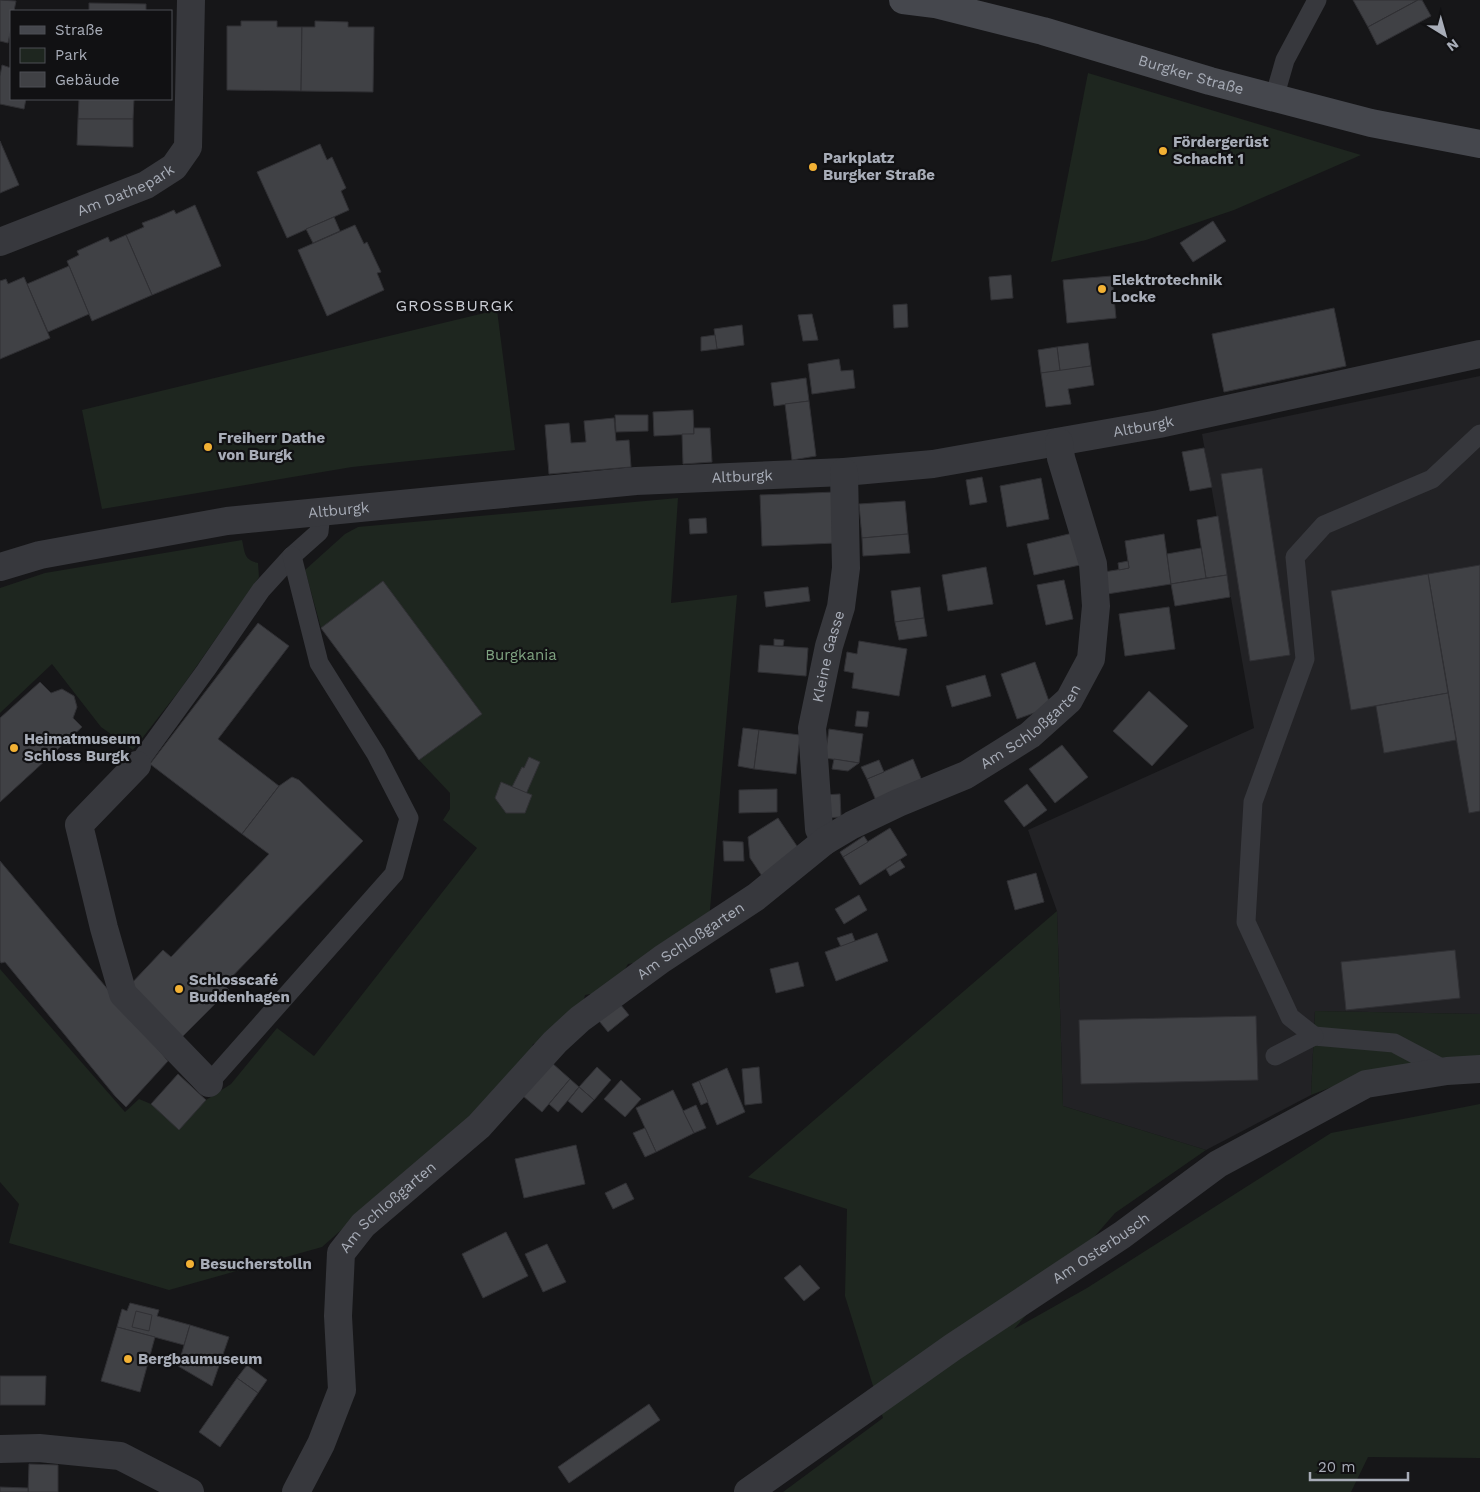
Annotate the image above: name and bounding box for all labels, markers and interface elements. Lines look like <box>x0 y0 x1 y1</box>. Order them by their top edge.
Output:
legend <box>10 10 172 100</box>
north arrow <box>1420 10 1470 60</box>
text: Straße <box>55 21 103 39</box>
text: N <box>1444 36 1462 55</box>
text: Park <box>55 46 88 64</box>
street label: Burgker Straße <box>1136 51 1246 98</box>
text: Gebäude <box>55 71 120 89</box>
place label: Fördergerüst Schacht 1 <box>1173 133 1269 168</box>
marker: Fördergerüst Schacht 1 <box>1157 145 1169 157</box>
place label: Parkplatz Burgker Straße <box>823 149 935 184</box>
street label: Am Dathepark <box>74 160 178 220</box>
marker: Parkplatz Burgker Straße <box>807 161 819 173</box>
place label: Elektrotechnik Locke <box>1112 271 1223 306</box>
marker: Elektrotechnik Locke <box>1096 283 1108 295</box>
district label: GROSSBURGK <box>395 296 515 315</box>
street label: Altburgk <box>1112 412 1176 441</box>
place label: Freiherr Dathe von Burgk <box>217 429 325 464</box>
marker: Freiherr Dathe von Burgk <box>202 441 214 453</box>
street label: Altburgk <box>711 466 774 487</box>
street label: Altburgk <box>307 498 371 522</box>
street label: Kleine Gasse <box>809 608 848 704</box>
park label: Burgkania <box>485 646 557 664</box>
street label: Am Schloßgarten <box>977 681 1085 773</box>
place label: Heimatmuseum Schloss Burgk <box>24 730 141 765</box>
marker: Heimatmuseum Schloss Burgk <box>8 742 20 754</box>
street label: Am Schloßgarten <box>633 898 748 983</box>
place label: Schlosscafé Buddenhagen <box>189 971 290 1006</box>
marker: Schlosscafé Buddenhagen <box>173 983 185 995</box>
street label: Am Schloßgarten <box>336 1158 440 1256</box>
street label: Am Osterbusch <box>1049 1209 1153 1288</box>
place label: Besucherstolln <box>200 1255 312 1273</box>
marker: Besucherstolln <box>184 1258 196 1270</box>
place label: Bergbaumuseum <box>138 1350 262 1368</box>
marker: Bergbaumuseum <box>122 1353 134 1365</box>
scale bar <box>1310 1450 1408 1482</box>
text: 20 m <box>1318 1458 1356 1476</box>

